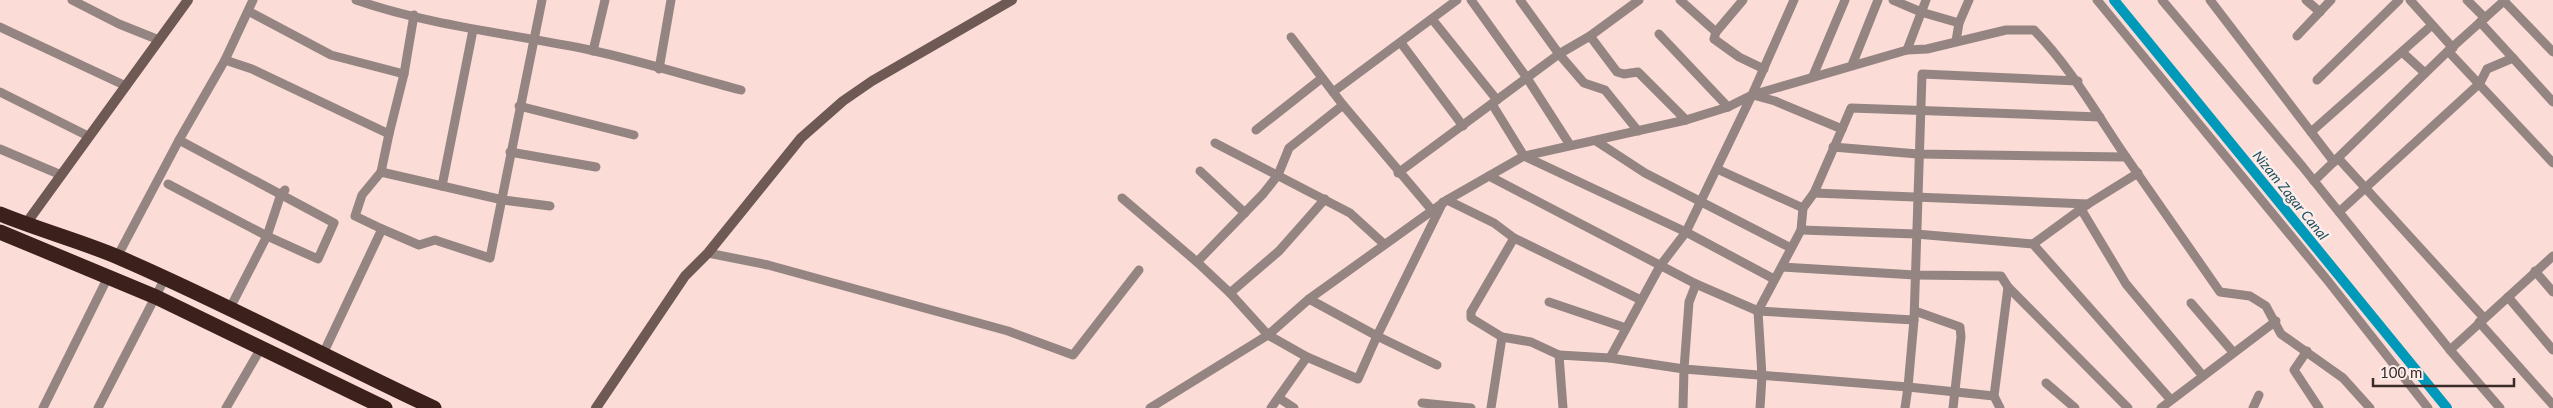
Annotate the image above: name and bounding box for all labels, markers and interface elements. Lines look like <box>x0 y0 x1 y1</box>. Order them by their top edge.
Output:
water label: Nizam Zagar Canal <box>2250 147 2332 243</box>
scale bar <box>2373 356 2514 388</box>
text: 100 m <box>2380 363 2422 381</box>

